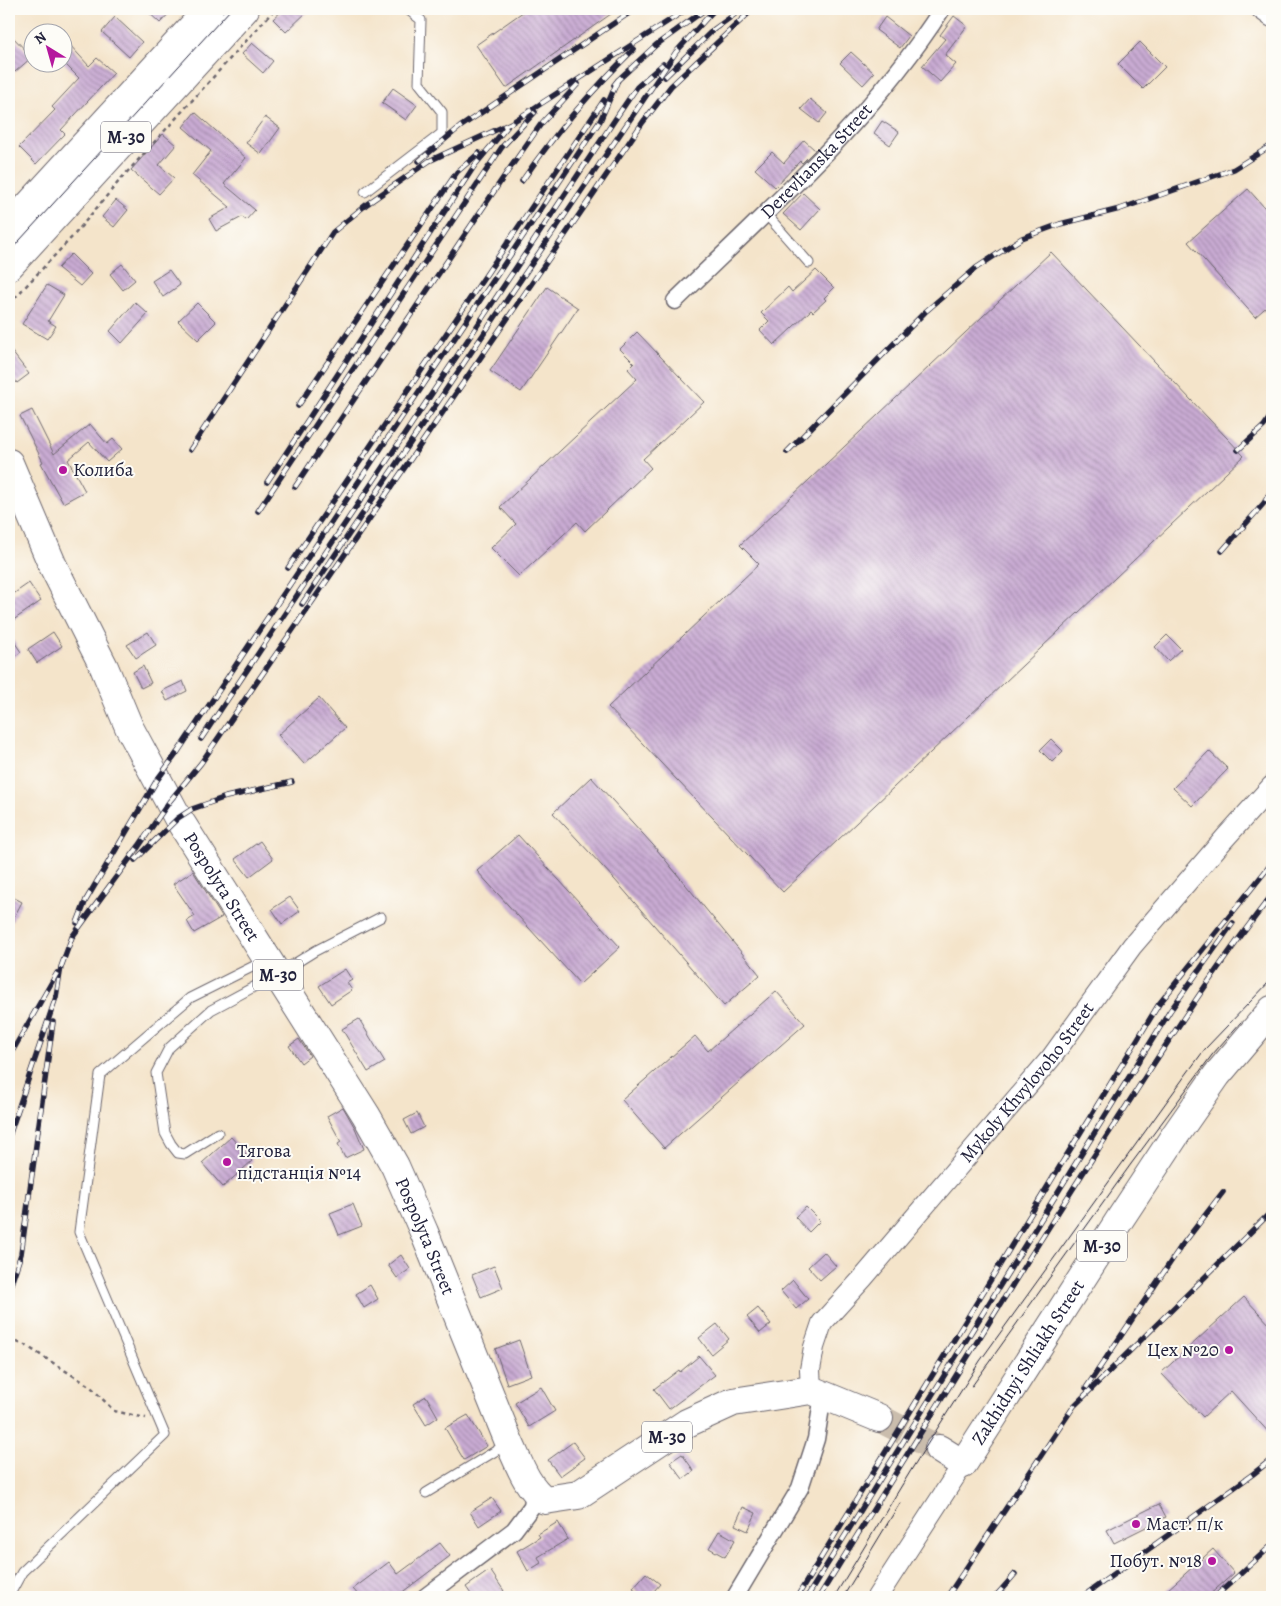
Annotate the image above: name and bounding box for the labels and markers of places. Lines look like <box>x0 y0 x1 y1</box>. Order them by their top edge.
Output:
place label: Колиба <box>73 457 134 483</box>
marker: Колиба <box>57 464 69 476</box>
place label: Тягова пiдстанцiя №14 <box>237 1138 361 1186</box>
marker: Тягова пiдстанцiя №14 <box>221 1156 233 1168</box>
place label: Цех №20 <box>1147 1337 1219 1363</box>
marker: Цех №20 <box>1223 1344 1235 1356</box>
place label: Маст. п/к <box>1146 1511 1224 1537</box>
marker: Маст. п/к <box>1130 1518 1142 1530</box>
place label: Побут. №18 <box>1110 1548 1202 1574</box>
marker: Побут. №18 <box>1206 1555 1218 1567</box>

